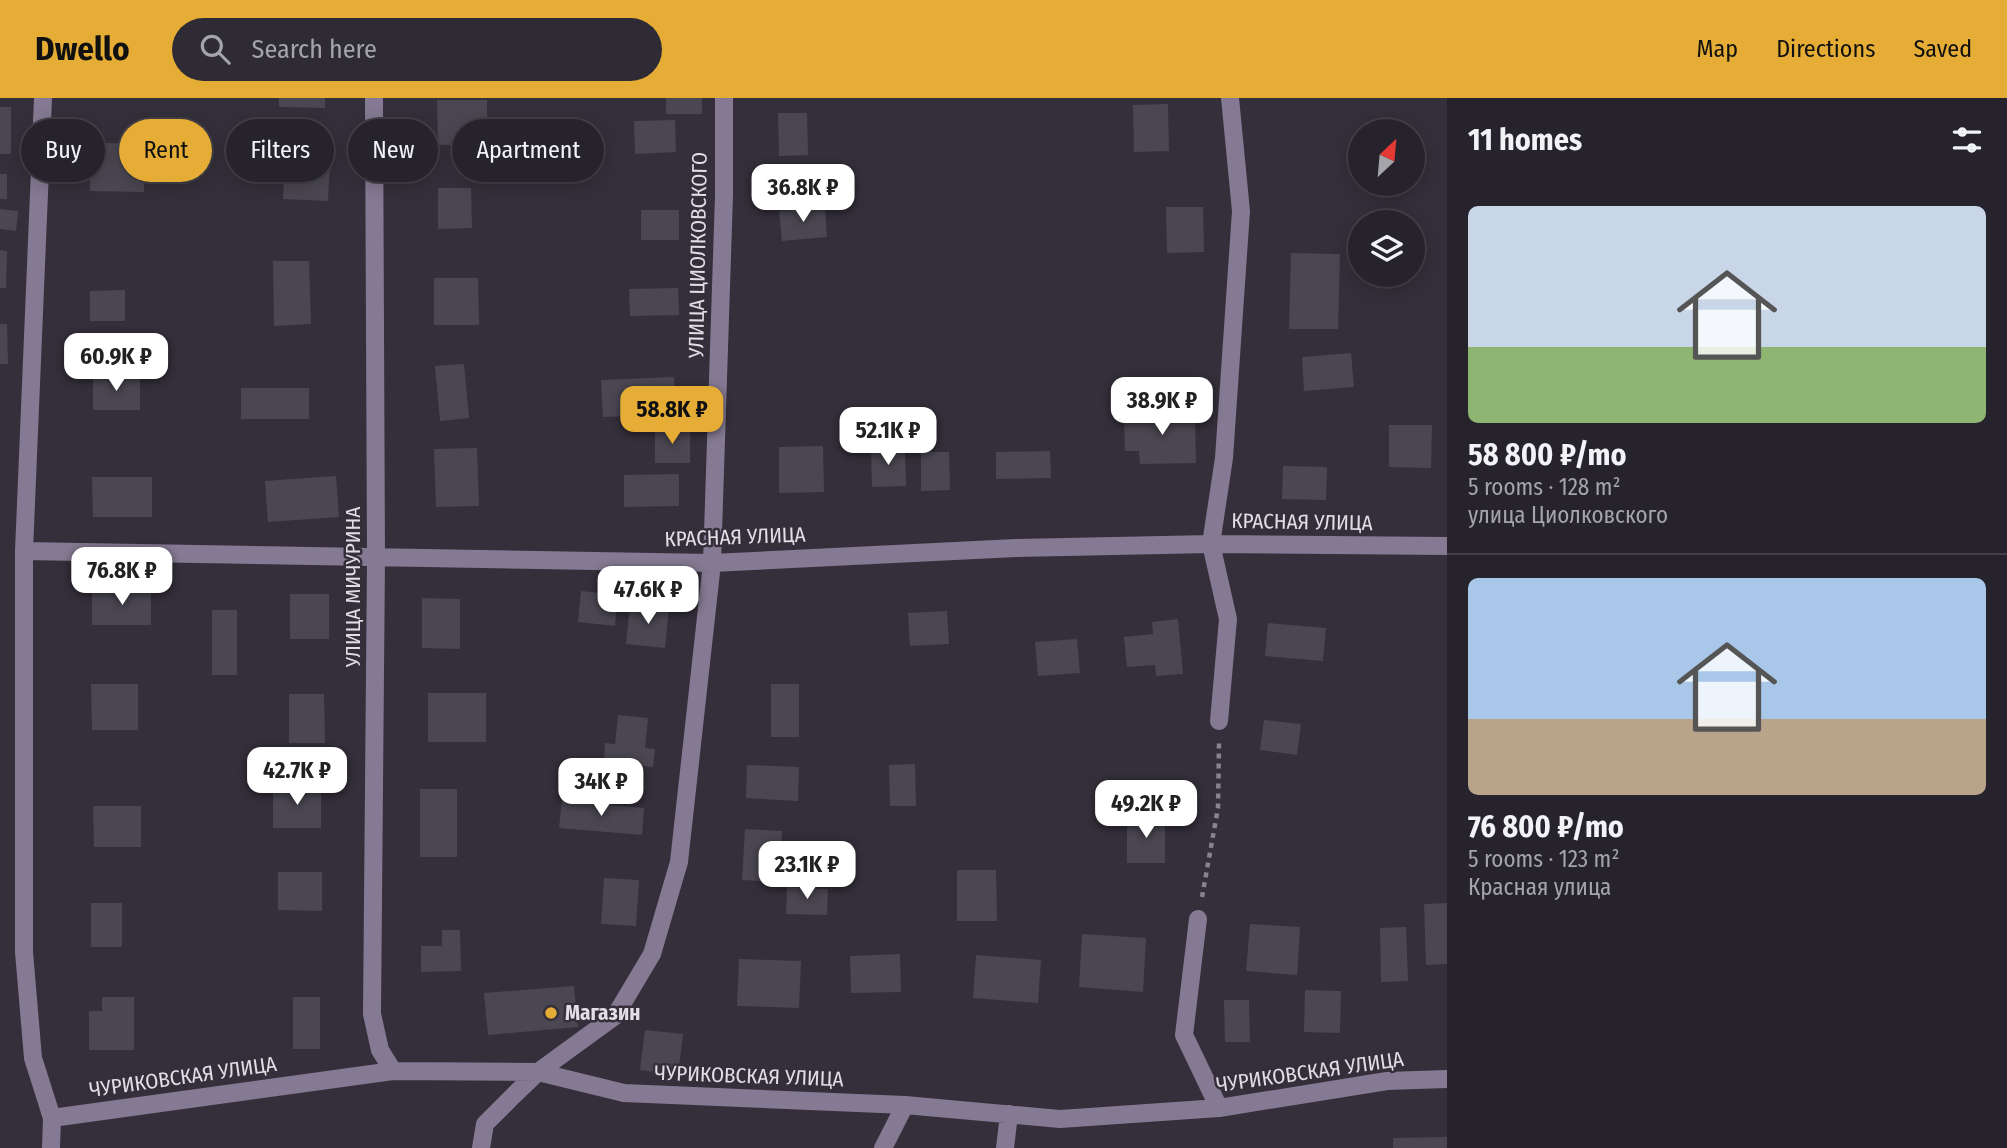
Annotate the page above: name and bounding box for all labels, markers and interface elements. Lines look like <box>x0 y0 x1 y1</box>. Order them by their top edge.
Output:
search box <box>172 18 662 81</box>
text: Dwello <box>35 29 130 69</box>
icon: search <box>196 30 234 68</box>
text: Search here <box>252 34 377 65</box>
text: Map <box>1697 35 1738 63</box>
text: Directions <box>1776 35 1875 63</box>
text: Saved <box>1913 35 1972 63</box>
chip: Buy <box>21 119 105 182</box>
chip: Rent <box>119 119 212 182</box>
chip: Filters <box>226 119 334 182</box>
chip: New <box>348 119 438 182</box>
chip: Apartment <box>452 119 604 182</box>
north arrow <box>1348 119 1424 196</box>
map controls <box>1348 119 1425 287</box>
icon: filters <box>1948 121 1986 159</box>
text: 11 homes <box>1468 122 1582 158</box>
street label: УЛИЦА ЦИОЛКОВСКОГО <box>683 152 713 359</box>
pin: 36.8K ₽ <box>738 164 868 224</box>
text: 36.8K ₽ <box>768 173 838 201</box>
button: layers <box>1348 210 1425 287</box>
icon: home <box>1664 252 1790 378</box>
pin: 60.9K ₽ <box>51 334 181 393</box>
text: 60.9K ₽ <box>80 342 152 370</box>
pin: 38.9K ₽ <box>1097 378 1227 437</box>
pin: 58.8K ₽ <box>607 386 737 446</box>
text: 38.9K ₽ <box>1127 386 1197 414</box>
text: 58.8K ₽ <box>636 395 708 423</box>
pin: 52.1K ₽ <box>823 408 953 467</box>
text: 52.1K ₽ <box>856 416 920 444</box>
text: 58 800 ₽/mo <box>1468 437 1626 473</box>
text: 5 rooms · 128 m² <box>1468 473 1621 501</box>
text: улица Циолковского <box>1468 501 1668 529</box>
street label: УЛИЦА МИЧУРИНА <box>340 507 366 668</box>
street label: КРАСНАЯ УЛИЦА <box>1231 508 1373 536</box>
street label: КРАСНАЯ УЛИЦА <box>664 522 806 552</box>
pin: 76.8K ₽ <box>57 547 187 607</box>
text: 76.8K ₽ <box>87 556 157 584</box>
pin: 47.6K ₽ <box>583 566 713 626</box>
text: 47.6K ₽ <box>614 575 682 603</box>
icon: home <box>1664 624 1790 750</box>
pin: 42.7K ₽ <box>232 748 362 807</box>
text: 42.7K ₽ <box>263 756 331 784</box>
pin: 34K ₽ <box>552 758 650 818</box>
text: 34K ₽ <box>574 767 628 795</box>
pin: 49.2K ₽ <box>1081 780 1211 840</box>
text: 49.2K ₽ <box>1111 789 1181 817</box>
text: 76 800 ₽/mo <box>1468 809 1624 845</box>
pin: 23.1K ₽ <box>742 842 872 901</box>
text: 5 rooms · 123 m² <box>1468 845 1619 873</box>
text: 23.1K ₽ <box>775 850 839 878</box>
text: Красная улица <box>1468 873 1611 901</box>
place label: Магазин <box>565 1000 640 1026</box>
marker: Магазин <box>543 1005 559 1021</box>
street label: ЧУРИКОВСКАЯ УЛИЦА <box>1215 1046 1405 1098</box>
street label: ЧУРИКОВСКАЯ УЛИЦА <box>88 1051 278 1103</box>
street label: ЧУРИКОВСКАЯ УЛИЦА <box>654 1060 844 1092</box>

